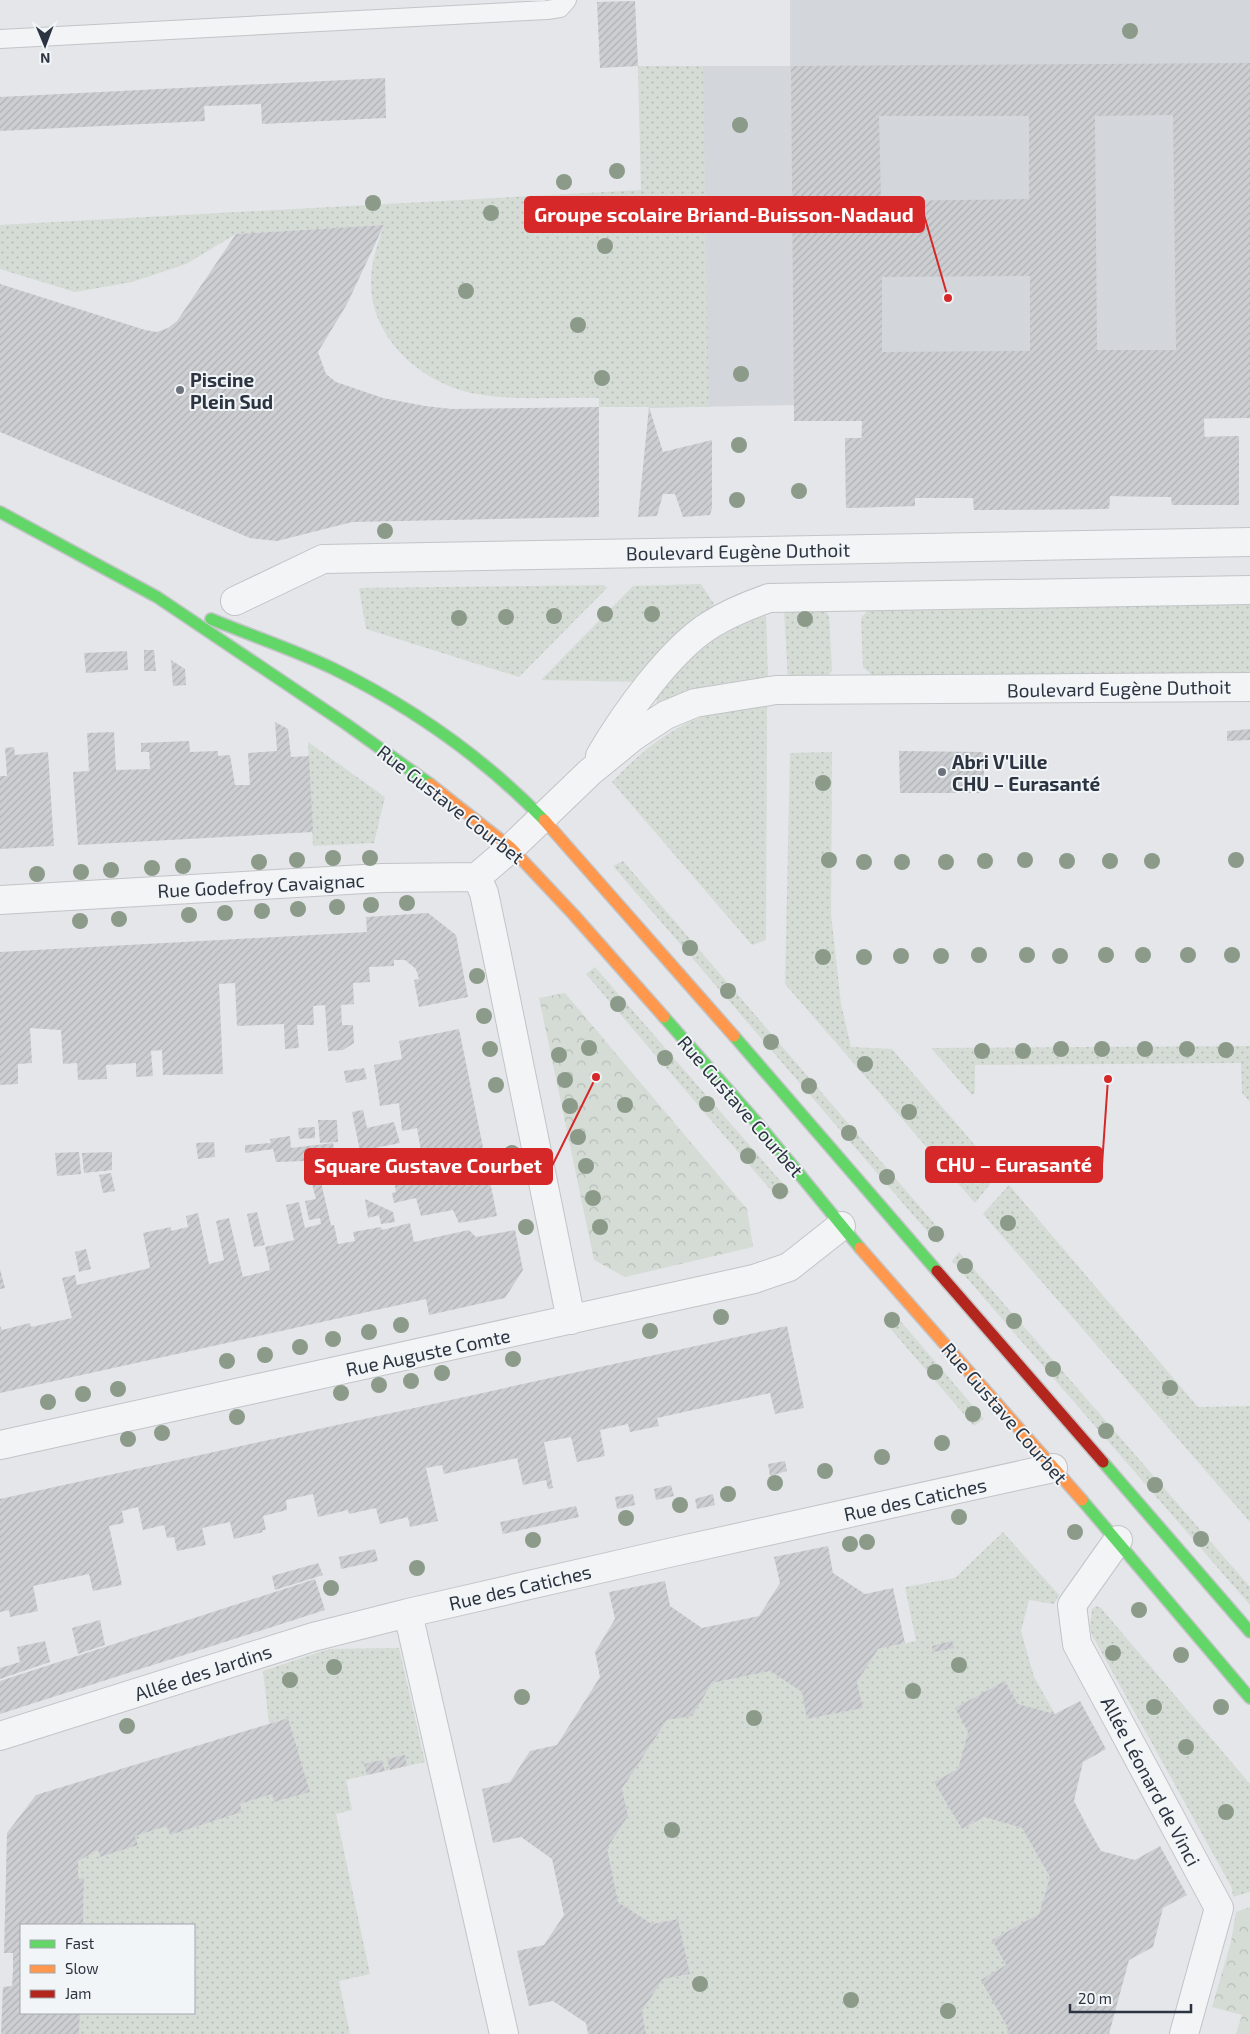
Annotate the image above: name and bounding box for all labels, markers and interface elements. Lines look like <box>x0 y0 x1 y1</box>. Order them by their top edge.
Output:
north arrow <box>20 20 70 70</box>
text: N <box>40 50 50 67</box>
callout: Groupe scolaire Briand-Buisson-Nadaud <box>525 197 924 232</box>
text: Groupe scolaire Briand-Buisson-Nadaud <box>534 202 914 226</box>
place label: Piscine Plein Sud <box>190 368 273 413</box>
marker: Piscine Plein Sud <box>174 384 186 396</box>
street label: Boulevard Eugène Duthoit <box>626 538 850 564</box>
street label: Boulevard Eugène Duthoit <box>1007 675 1231 701</box>
street label: Rue Gustave Courbet <box>373 740 529 868</box>
place label: Abri V'Lille CHU – Eurasanté <box>952 750 1100 795</box>
marker: Abri V'Lille CHU – Eurasanté <box>936 766 948 778</box>
street label: Rue Godefroy Cavaignac <box>157 868 365 902</box>
street label: Rue Gustave Courbet <box>673 1031 809 1181</box>
callout: CHU – Eurasanté <box>926 1147 1102 1182</box>
callout: Square Gustave Courbet <box>305 1149 552 1184</box>
text: CHU – Eurasanté <box>936 1152 1092 1176</box>
text: Square Gustave Courbet <box>314 1153 542 1177</box>
street label: Rue Auguste Comte <box>344 1323 512 1381</box>
street label: Rue Gustave Courbet <box>937 1338 1073 1488</box>
street label: Rue des Catiches <box>842 1473 988 1525</box>
street label: Rue des Catiches <box>447 1559 593 1615</box>
street label: Allée des Jardins <box>131 1639 275 1705</box>
street label: Allée Léonard de Vinci <box>1097 1692 1205 1870</box>
legend <box>20 1924 195 2014</box>
text: Fast <box>65 1934 95 1952</box>
text: Slow <box>65 1959 99 1977</box>
scale bar <box>1070 1982 1191 2014</box>
text: Jam <box>65 1984 91 2002</box>
text: 20 m <box>1078 1989 1112 2007</box>

